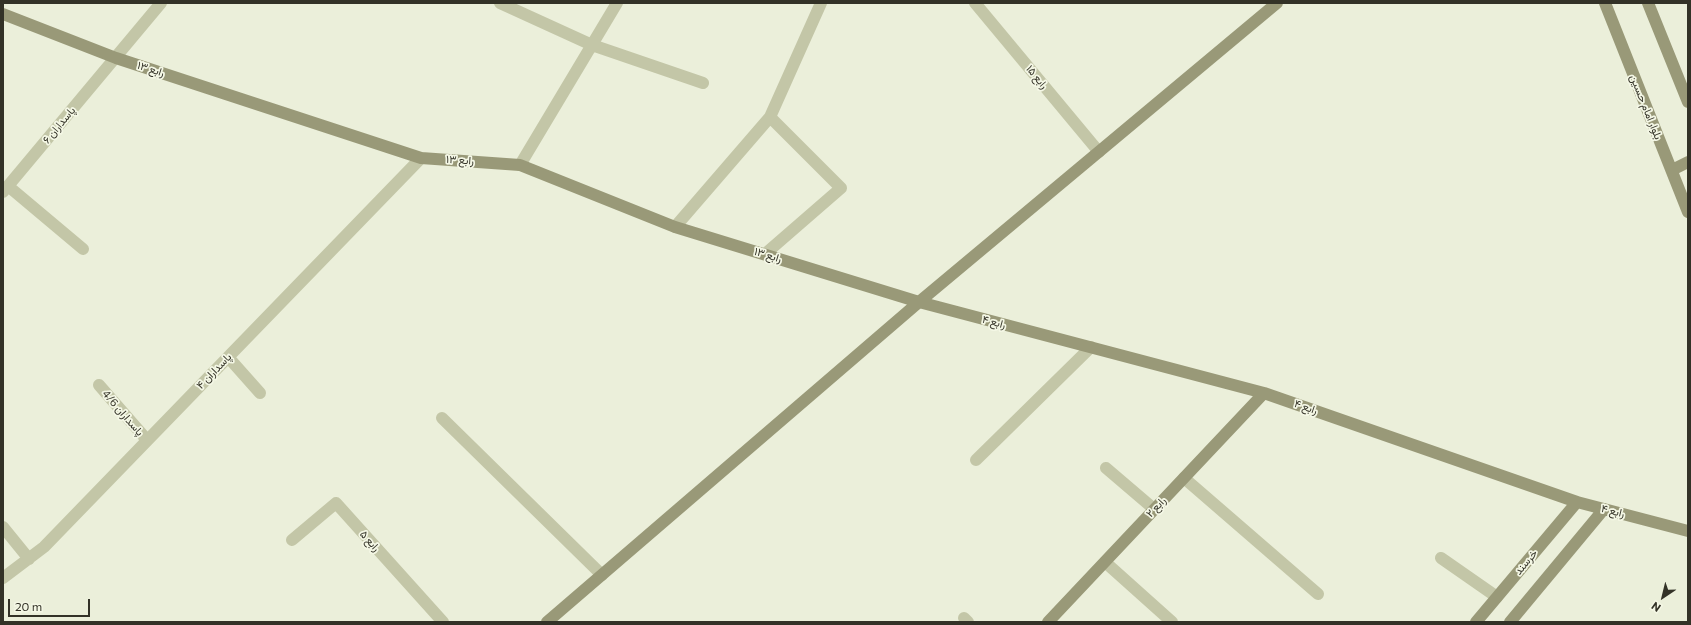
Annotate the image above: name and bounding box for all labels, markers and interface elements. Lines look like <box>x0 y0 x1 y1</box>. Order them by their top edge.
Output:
street label: رابع ۱۳ <box>136 58 166 80</box>
street label: رابع ۱۵ <box>1023 62 1051 92</box>
street label: بلوار امام حسین <box>1627 73 1665 141</box>
street label: پاسداران ۶ <box>40 104 78 146</box>
street label: رابع ۱۳ <box>446 152 474 168</box>
street label: رابع ۱۳ <box>753 245 783 265</box>
street label: رابع ۴ <box>981 313 1007 331</box>
street label: پاسداران ۴ <box>194 350 234 392</box>
street label: پاسداران 4/6 <box>100 387 146 439</box>
street label: رابع ۴ <box>1293 397 1319 417</box>
street label: رابع ۲ <box>1143 494 1169 520</box>
street label: رابع ۴ <box>1600 502 1626 520</box>
street label: رابع ۵ <box>357 528 383 554</box>
street label: خرسند <box>1512 547 1540 577</box>
north arrow <box>1643 577 1683 617</box>
scale bar <box>10 591 92 617</box>
text: 20 m <box>15 599 42 613</box>
text: N <box>1649 600 1663 615</box>

